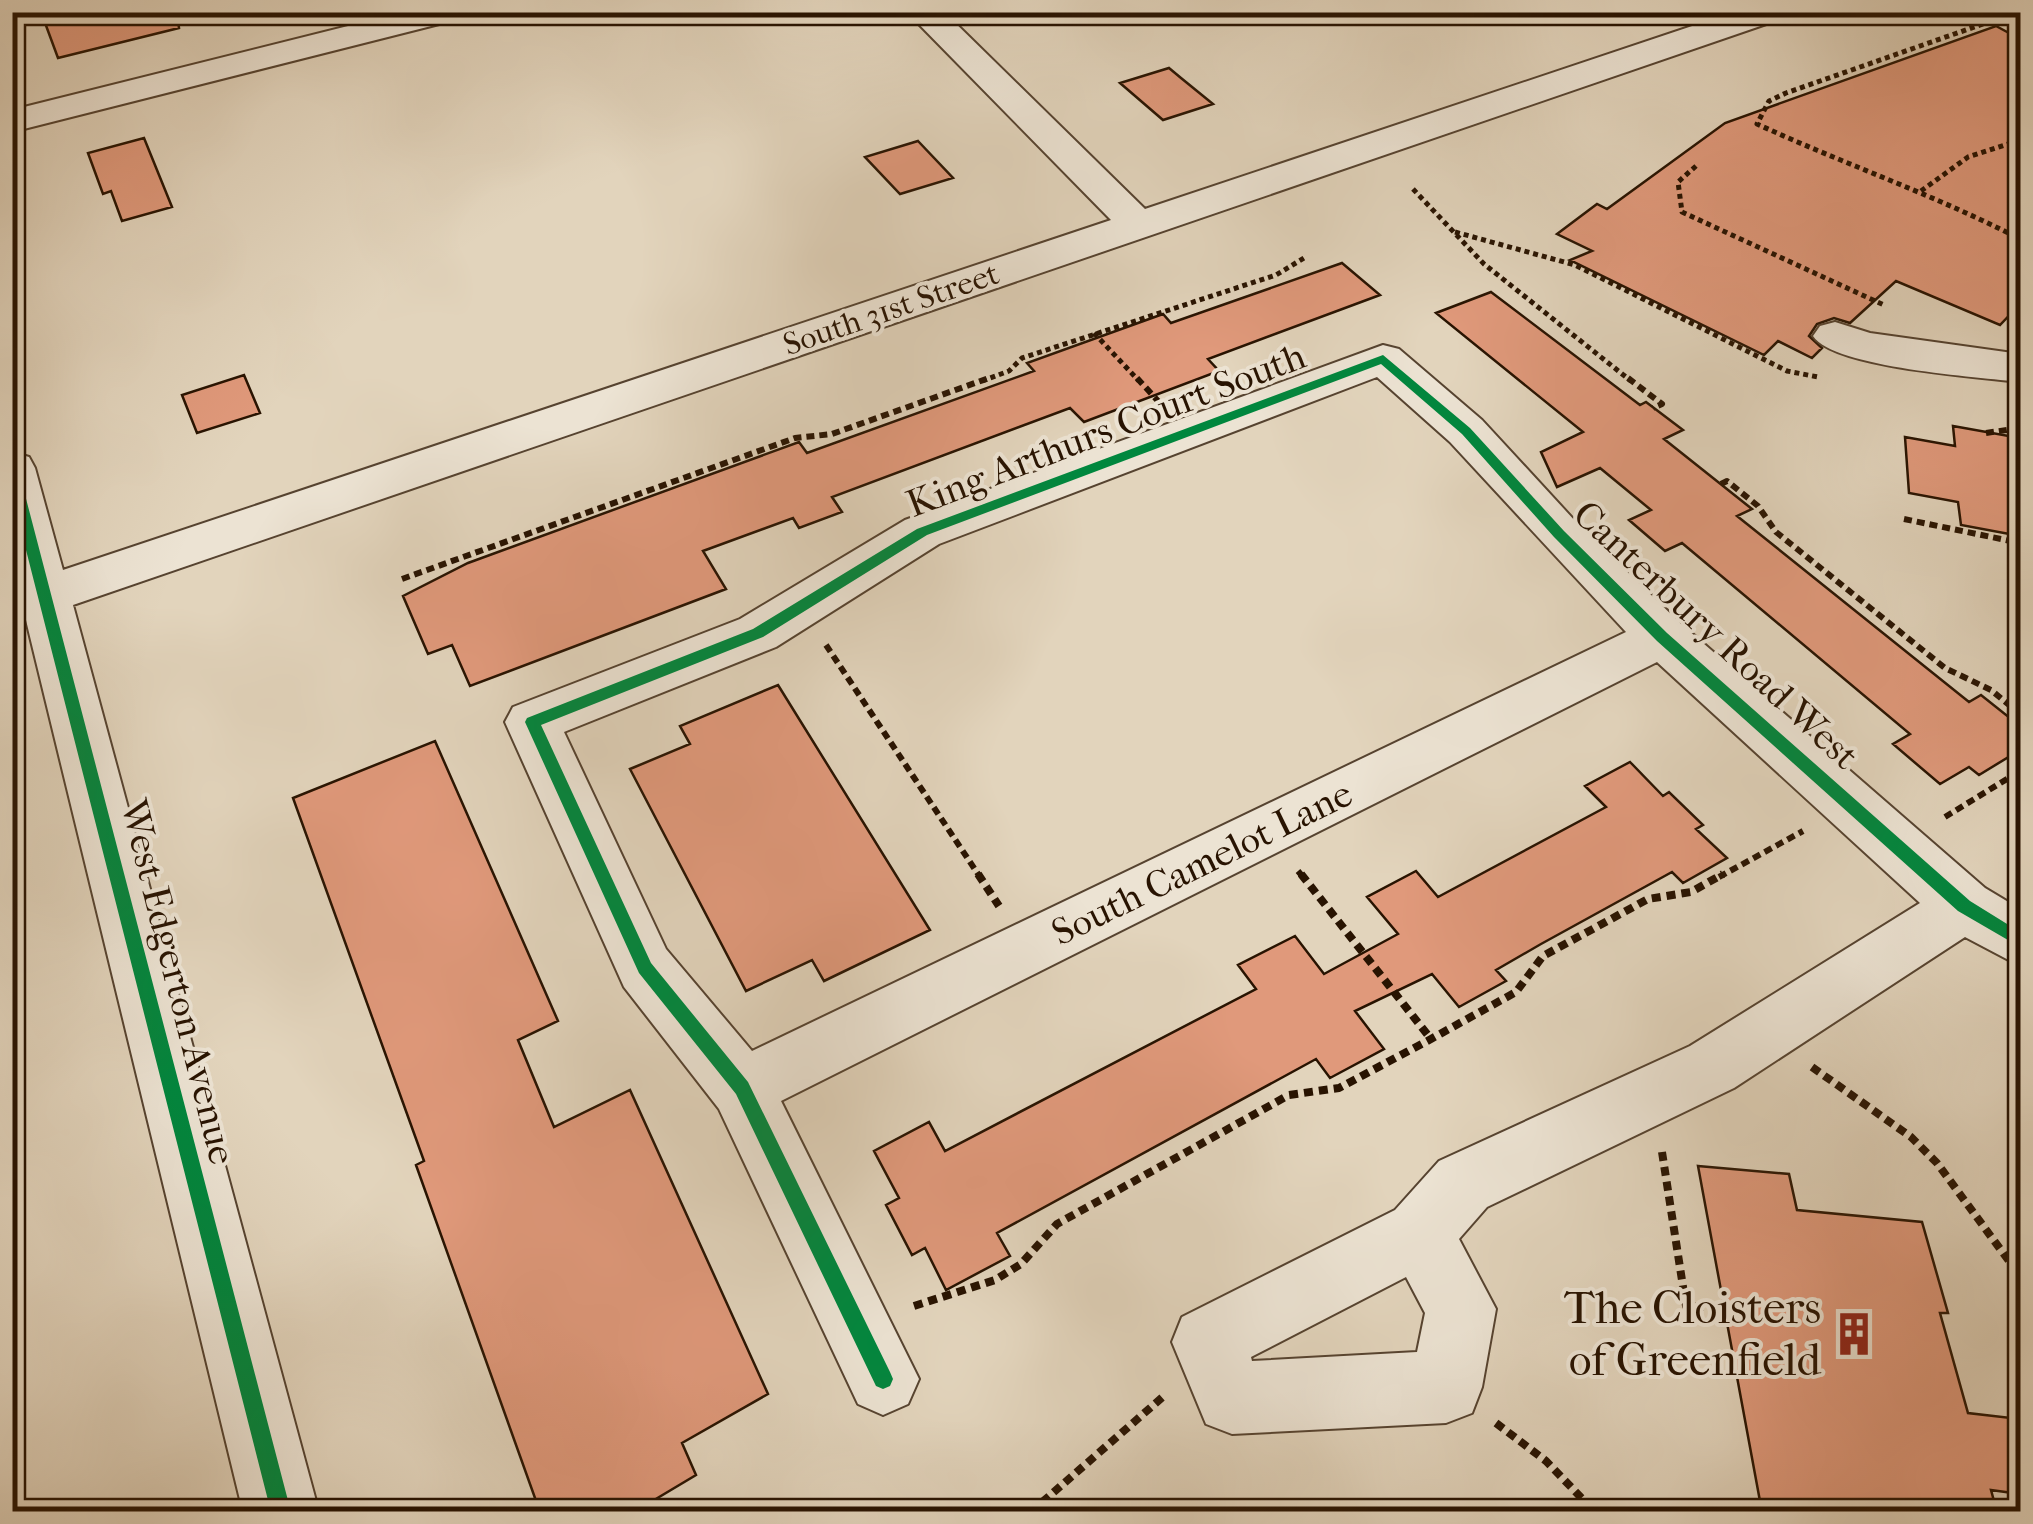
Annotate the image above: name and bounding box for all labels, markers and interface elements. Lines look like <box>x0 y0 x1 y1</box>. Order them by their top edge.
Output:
street label: South 31st Street <box>778 255 1004 363</box>
street label: King Arthurs Court South <box>900 333 1312 527</box>
street label: Canterbury Road West <box>1564 491 1868 779</box>
street label: South Camelot Lane <box>1045 771 1359 955</box>
street label: West Edgerton Avenue <box>111 794 245 1169</box>
place label: The Cloisters of Greenfield <box>1564 1282 1821 1387</box>
building icon: The Cloisters of Greenfield <box>1830 1310 1878 1358</box>

